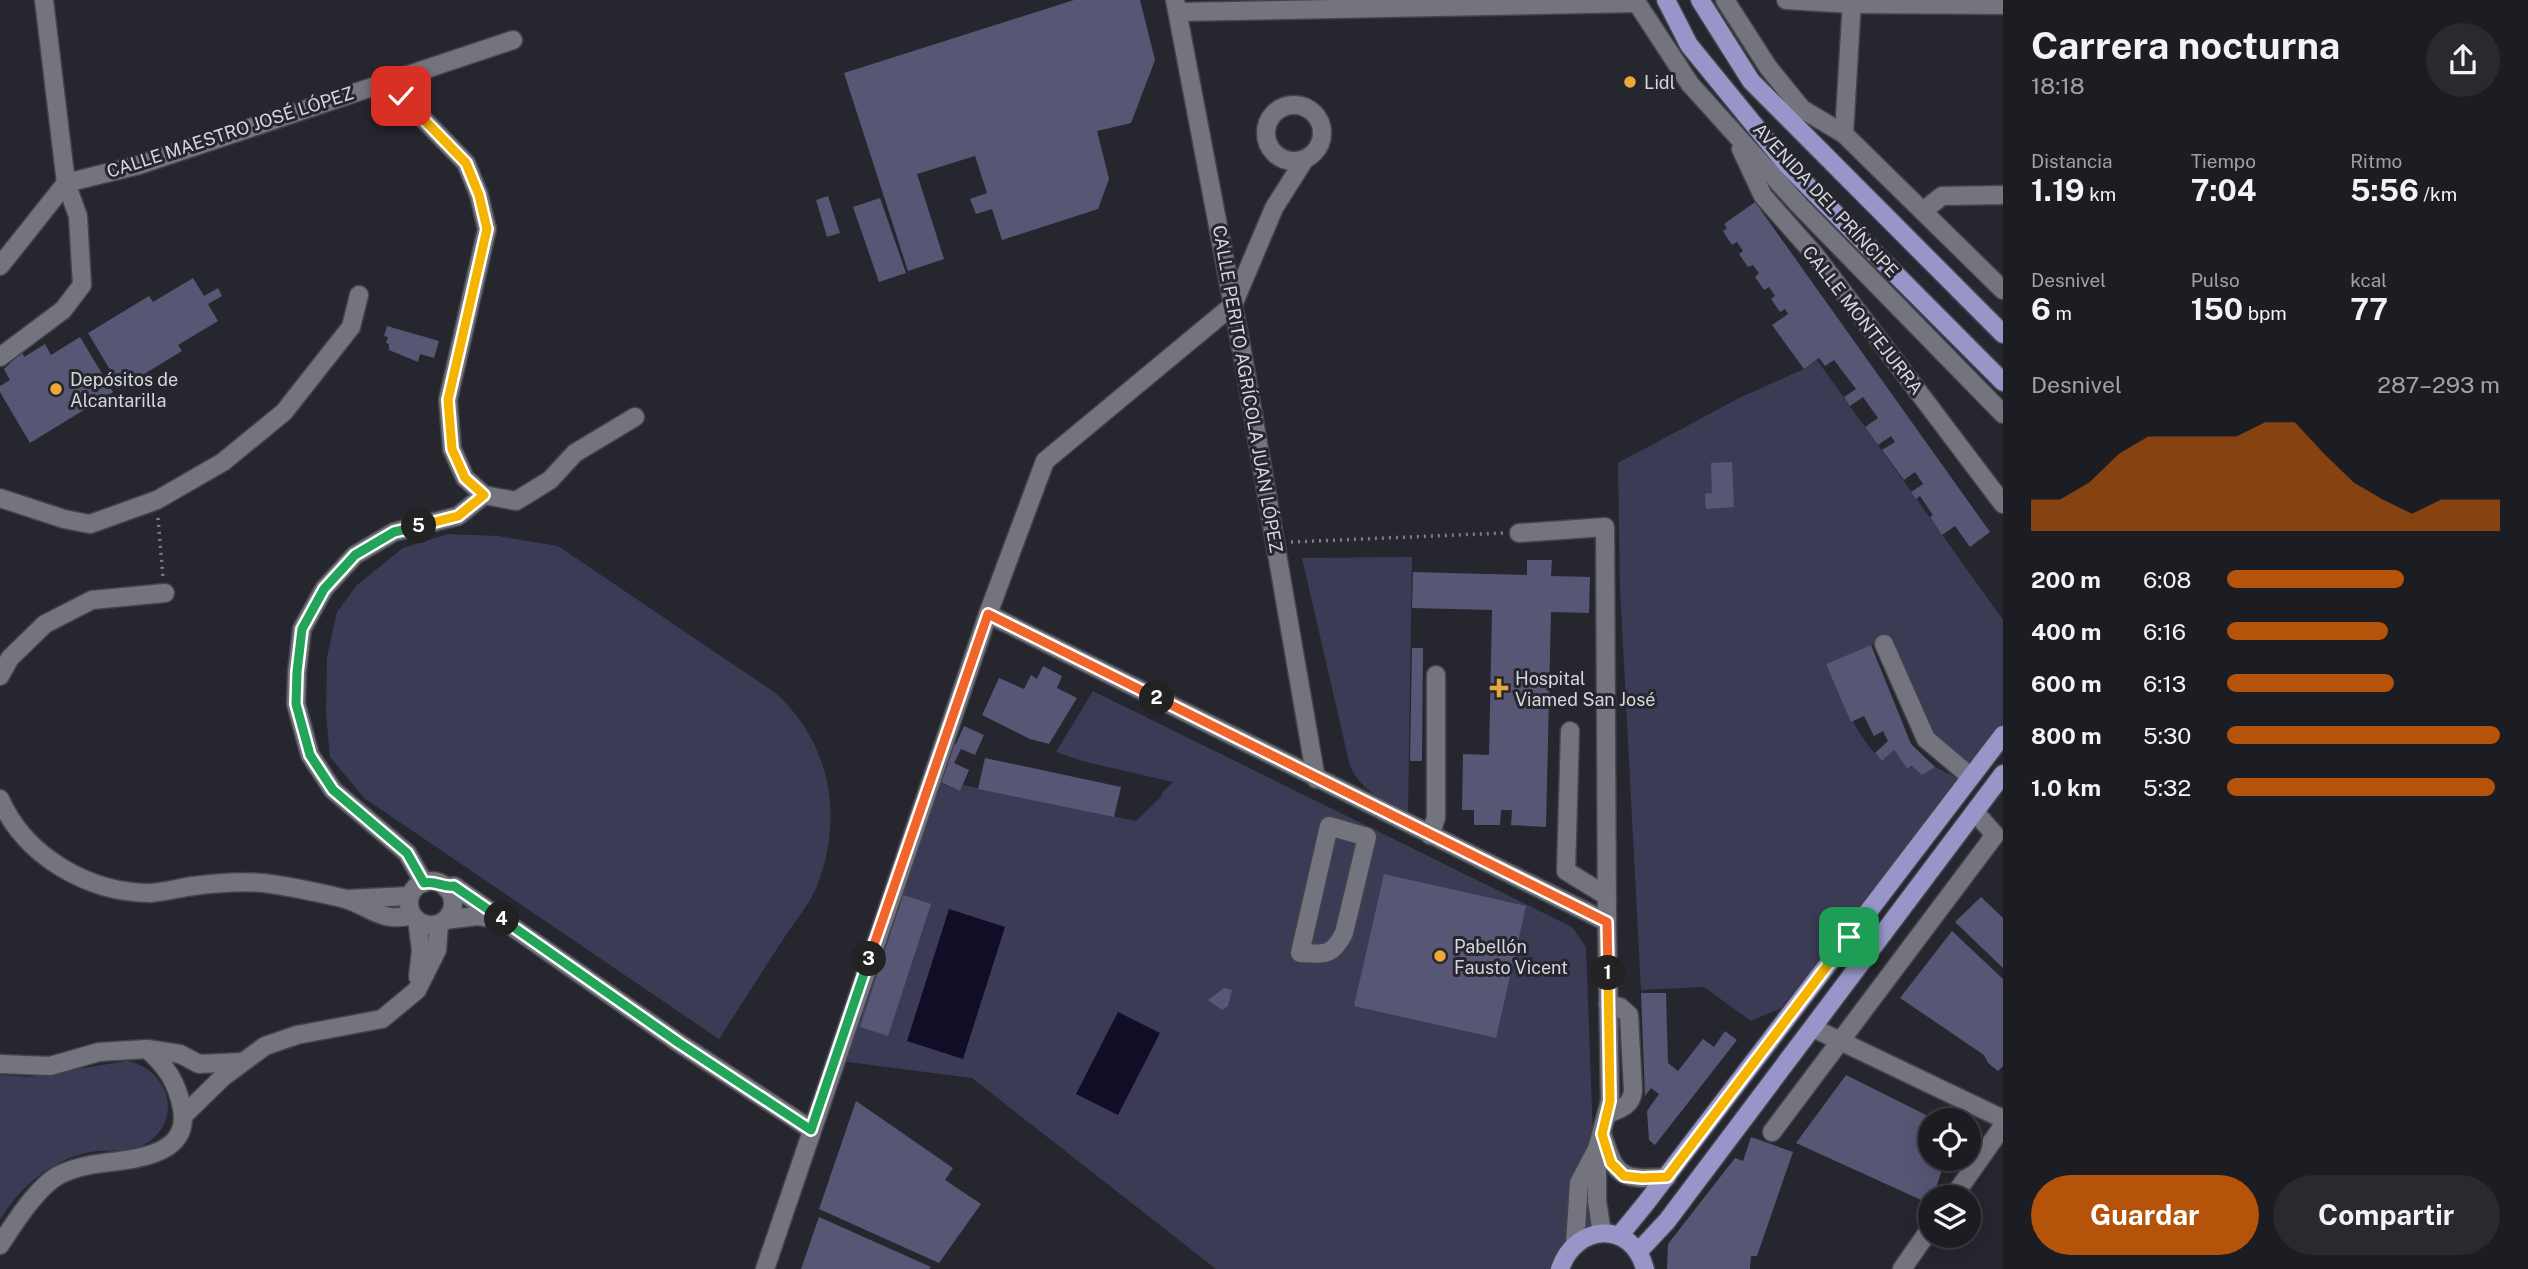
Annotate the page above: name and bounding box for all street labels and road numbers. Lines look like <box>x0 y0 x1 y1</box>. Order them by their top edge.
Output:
street label: CALLE MAESTRO JOSÉ LÓPEZ <box>104 81 356 182</box>
street label: AVENIDA DEL PRÍNCIPE <box>1749 118 1904 281</box>
street label: CALLE PERITO AGRÍCOLA JUAN LÓPEZ <box>1209 223 1288 555</box>
street label: CALLE MONTEJURRA <box>1798 241 1928 399</box>

